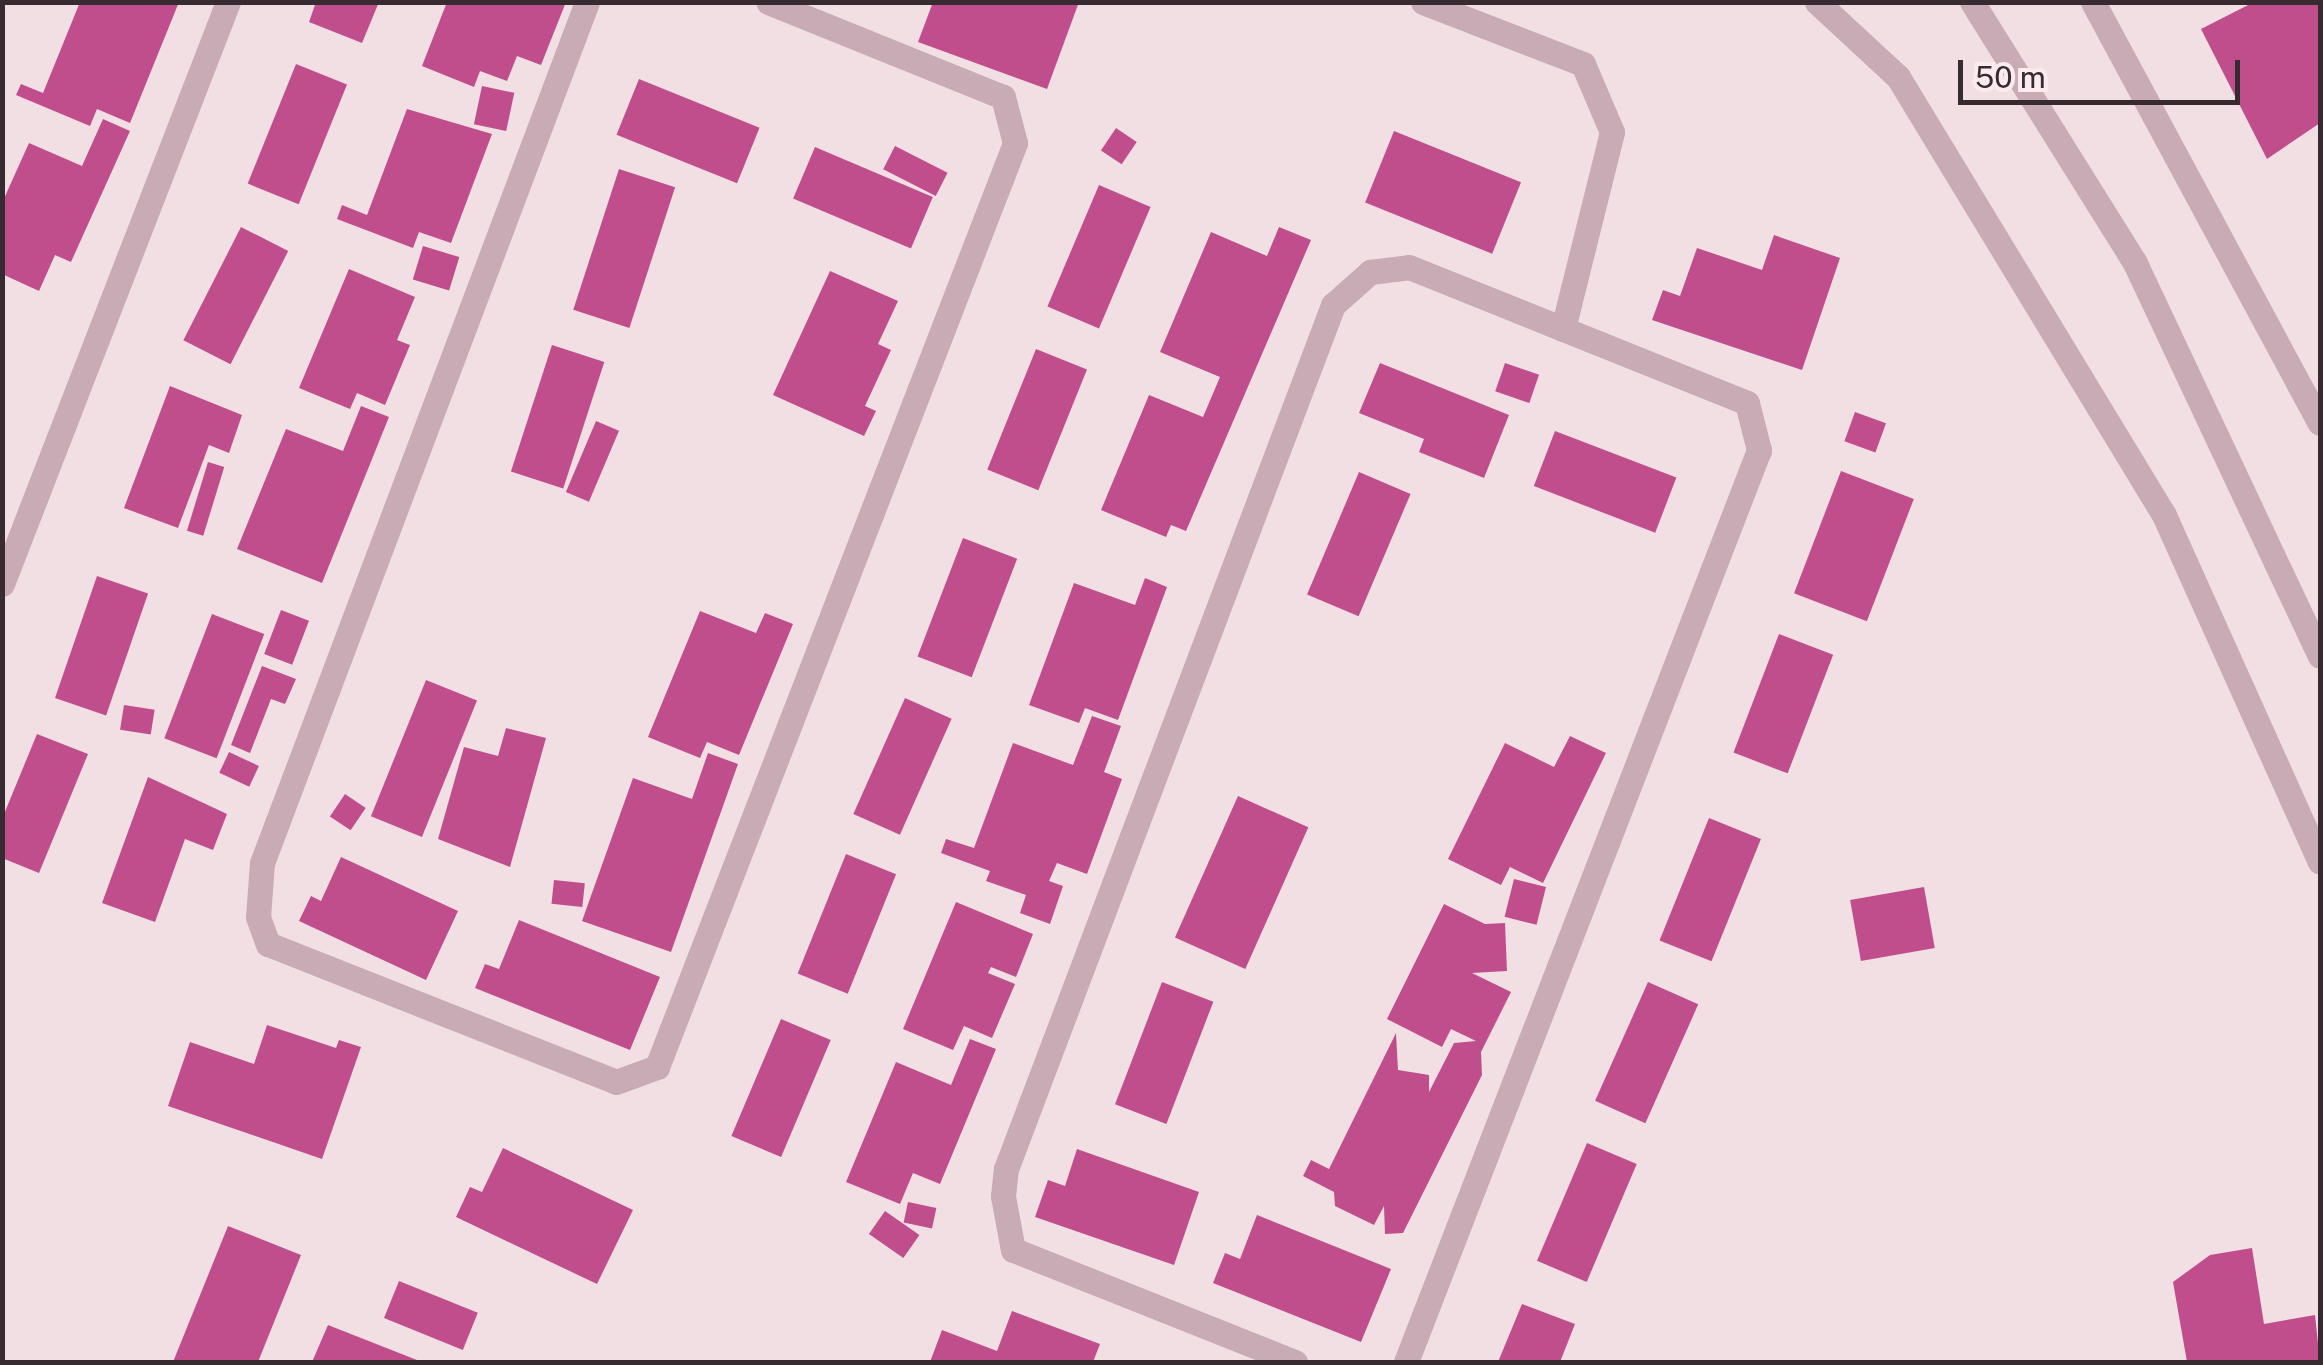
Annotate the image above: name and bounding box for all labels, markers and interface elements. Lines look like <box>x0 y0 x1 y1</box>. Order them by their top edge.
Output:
scale bar <box>1963 40 2246 102</box>
text: 50 m <box>1975 59 2046 95</box>

